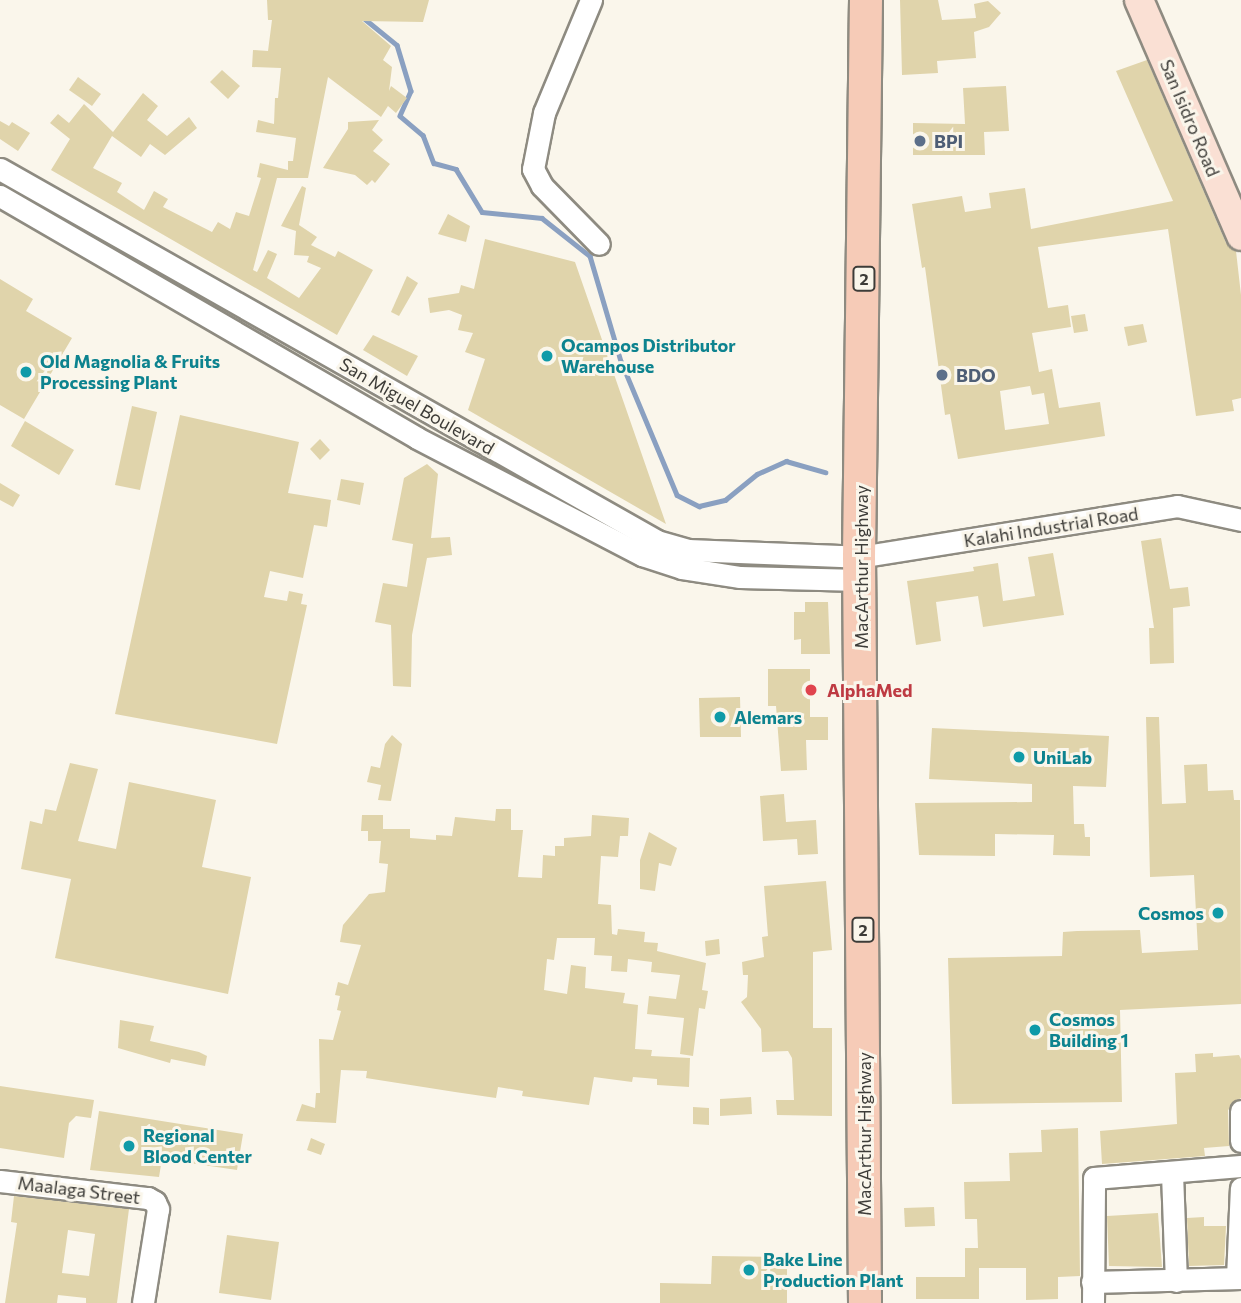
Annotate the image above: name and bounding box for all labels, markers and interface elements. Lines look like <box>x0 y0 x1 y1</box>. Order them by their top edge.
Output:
street label: San Isidro Road <box>1156 56 1224 180</box>
place label: BPI <box>934 130 963 152</box>
marker: BPI <box>912 133 928 149</box>
road number: 2 <box>852 266 876 292</box>
place label: Ocampos Distributor Warehouse <box>561 335 736 378</box>
marker: Ocampos Distributor Warehouse <box>539 348 555 364</box>
place label: Old Magnolia & Fruits Processing Plant <box>40 351 220 394</box>
street label: San Miguel Boulevard <box>336 353 498 459</box>
marker: Old Magnolia & Fruits Processing Plant <box>18 364 34 380</box>
place label: BDO <box>956 364 996 386</box>
marker: BDO <box>934 367 950 383</box>
street label: MacArthur Highway <box>850 485 872 649</box>
street label: Kalahi Industrial Road <box>962 503 1140 551</box>
place label: AlphaMed <box>827 679 913 701</box>
marker: AlphaMed <box>801 680 821 700</box>
place label: Alemars <box>734 706 802 728</box>
marker: Alemars <box>712 709 728 725</box>
place label: UniLab <box>1033 746 1092 768</box>
marker: UniLab <box>1011 749 1027 765</box>
place label: Cosmos <box>1138 902 1204 924</box>
marker: Cosmos <box>1210 905 1226 921</box>
road number: 2 <box>851 918 875 942</box>
place label: Cosmos Building 1 <box>1049 1009 1129 1052</box>
marker: Cosmos Building 1 <box>1027 1022 1043 1038</box>
street label: MacArthur Highway <box>853 1052 875 1216</box>
place label: Regional Blood Center <box>143 1125 252 1168</box>
marker: Regional Blood Center <box>121 1138 137 1154</box>
street label: Maalaga Street <box>17 1172 141 1208</box>
place label: Bake Line Production Plant <box>763 1249 903 1292</box>
marker: Bake Line Production Plant <box>741 1262 757 1278</box>

